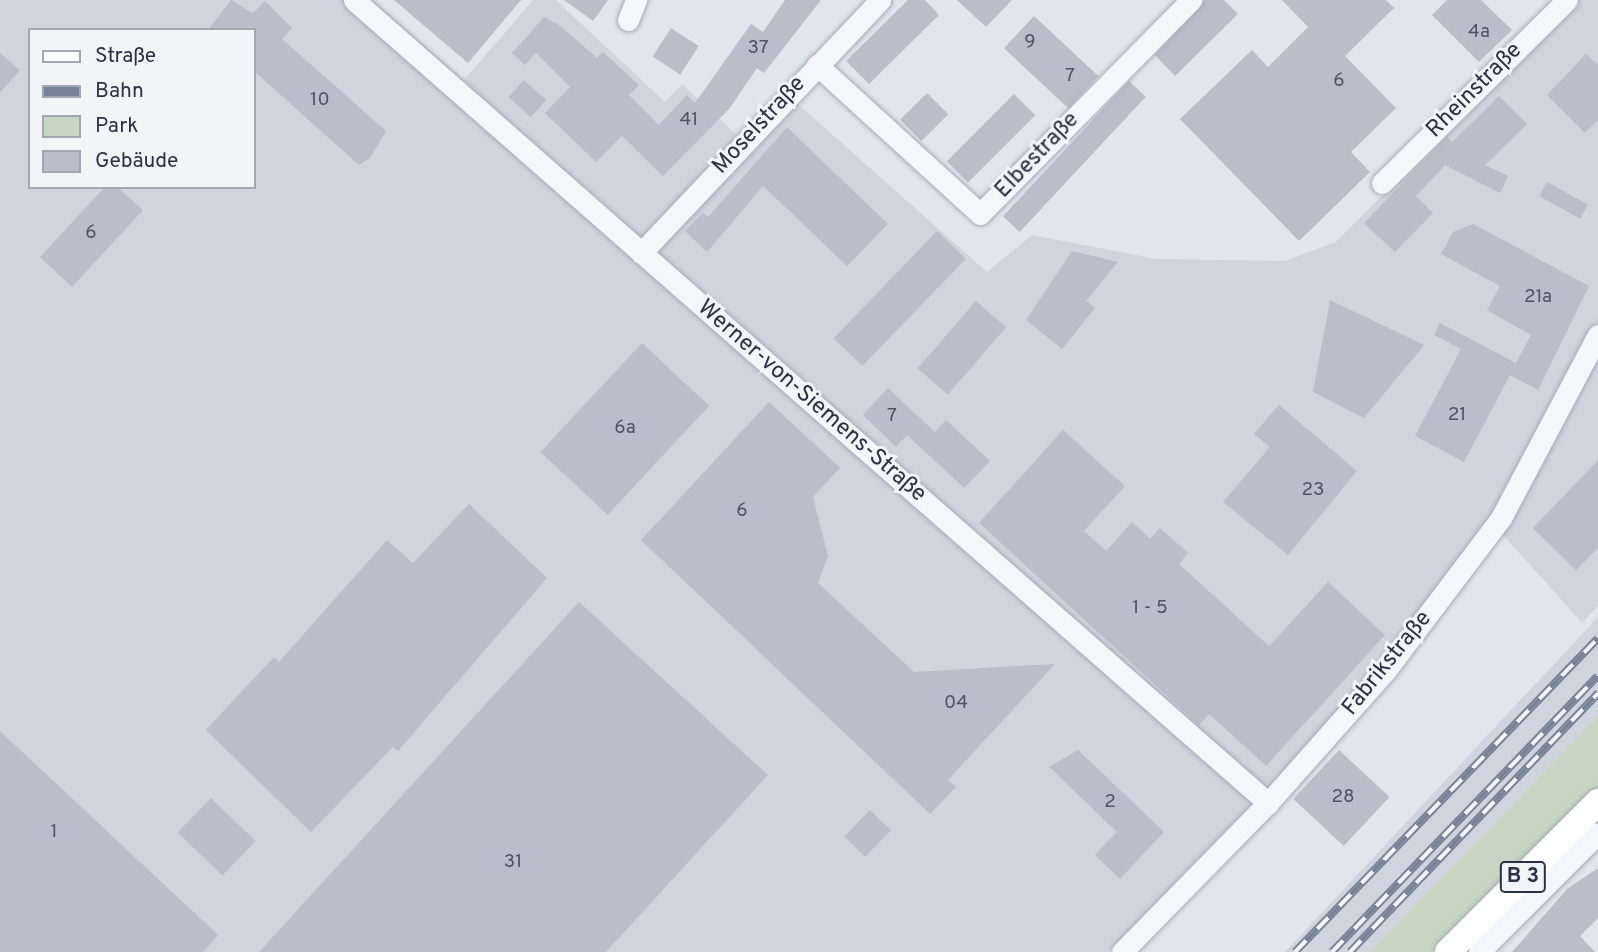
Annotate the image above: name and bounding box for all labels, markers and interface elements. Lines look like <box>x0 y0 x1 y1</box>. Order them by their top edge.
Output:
house number: 4a <box>1468 22 1490 44</box>
legend <box>28 28 256 189</box>
house number: 9 <box>1024 32 1036 54</box>
street label: Rheinstraße <box>1421 37 1529 145</box>
house number: 37 <box>747 38 769 60</box>
text: Straße <box>95 43 156 70</box>
house number: 7 <box>1065 66 1075 88</box>
street label: Moselstraße <box>708 71 812 181</box>
house number: 6 <box>1333 71 1345 93</box>
text: Bahn <box>95 78 144 105</box>
house number: 10 <box>310 90 330 112</box>
street label: Elbestraße <box>990 107 1086 205</box>
house number: 41 <box>680 110 698 132</box>
text: Park <box>95 113 138 140</box>
text: Gebäude <box>95 148 178 175</box>
house number: 6 <box>85 223 97 245</box>
house number: 21a <box>1524 287 1552 309</box>
street label: Werner-von-Siemens-Straße <box>691 295 931 509</box>
house number: 21 <box>1448 405 1466 427</box>
house number: 7 <box>887 406 897 428</box>
house number: 6a <box>614 418 636 440</box>
house number: 23 <box>1301 480 1325 502</box>
house number: 6 <box>736 501 748 523</box>
house number: 1 - 5 <box>1132 598 1168 620</box>
street label: Fabrikstraße <box>1337 606 1439 722</box>
house number: 04 <box>944 693 968 715</box>
house number: 28 <box>1331 787 1355 809</box>
house number: 2 <box>1104 792 1116 814</box>
house number: 1 <box>50 822 58 844</box>
house number: 31 <box>504 852 522 874</box>
road number: B 3 <box>1498 860 1548 894</box>

